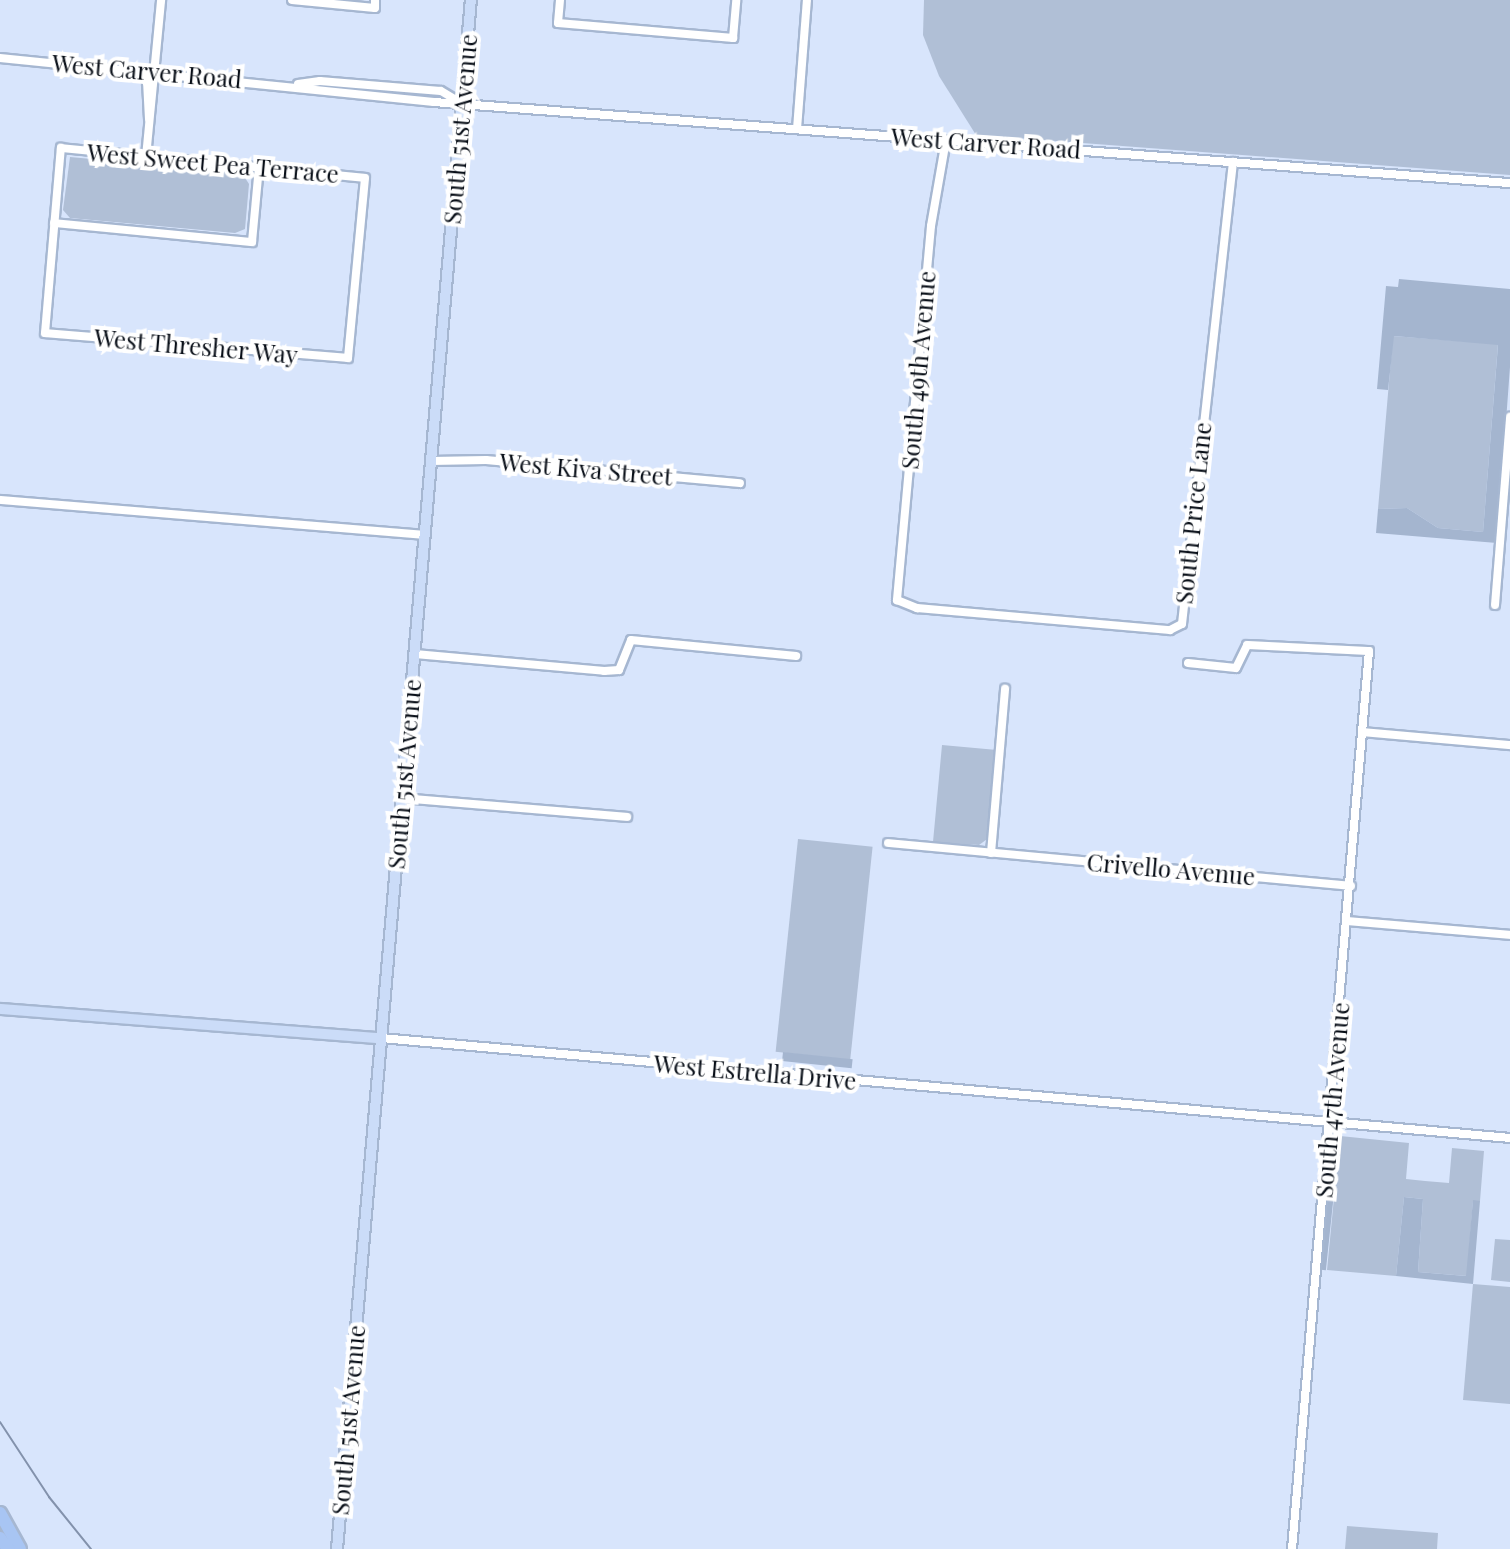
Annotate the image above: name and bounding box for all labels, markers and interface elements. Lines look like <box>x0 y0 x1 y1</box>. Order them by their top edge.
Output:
street label: South 51st Avenue <box>437 32 483 226</box>
street label: West Carver Road <box>50 48 244 94</box>
street label: West Carver Road <box>889 122 1083 164</box>
street label: West Sweet Pea Terrace <box>85 138 341 188</box>
street label: South 49th Avenue <box>895 269 941 471</box>
street label: West Thresher Way <box>92 323 300 369</box>
street label: South Price Lane <box>1169 421 1217 605</box>
street label: West Kiva Street <box>498 447 674 491</box>
street label: South 51st Avenue <box>381 677 427 871</box>
street label: Crivello Avenue <box>1085 847 1257 891</box>
street label: South 47th Avenue <box>1309 1000 1355 1200</box>
street label: West Estrella Drive <box>652 1049 858 1095</box>
street label: South 51st Avenue <box>325 1323 371 1517</box>

